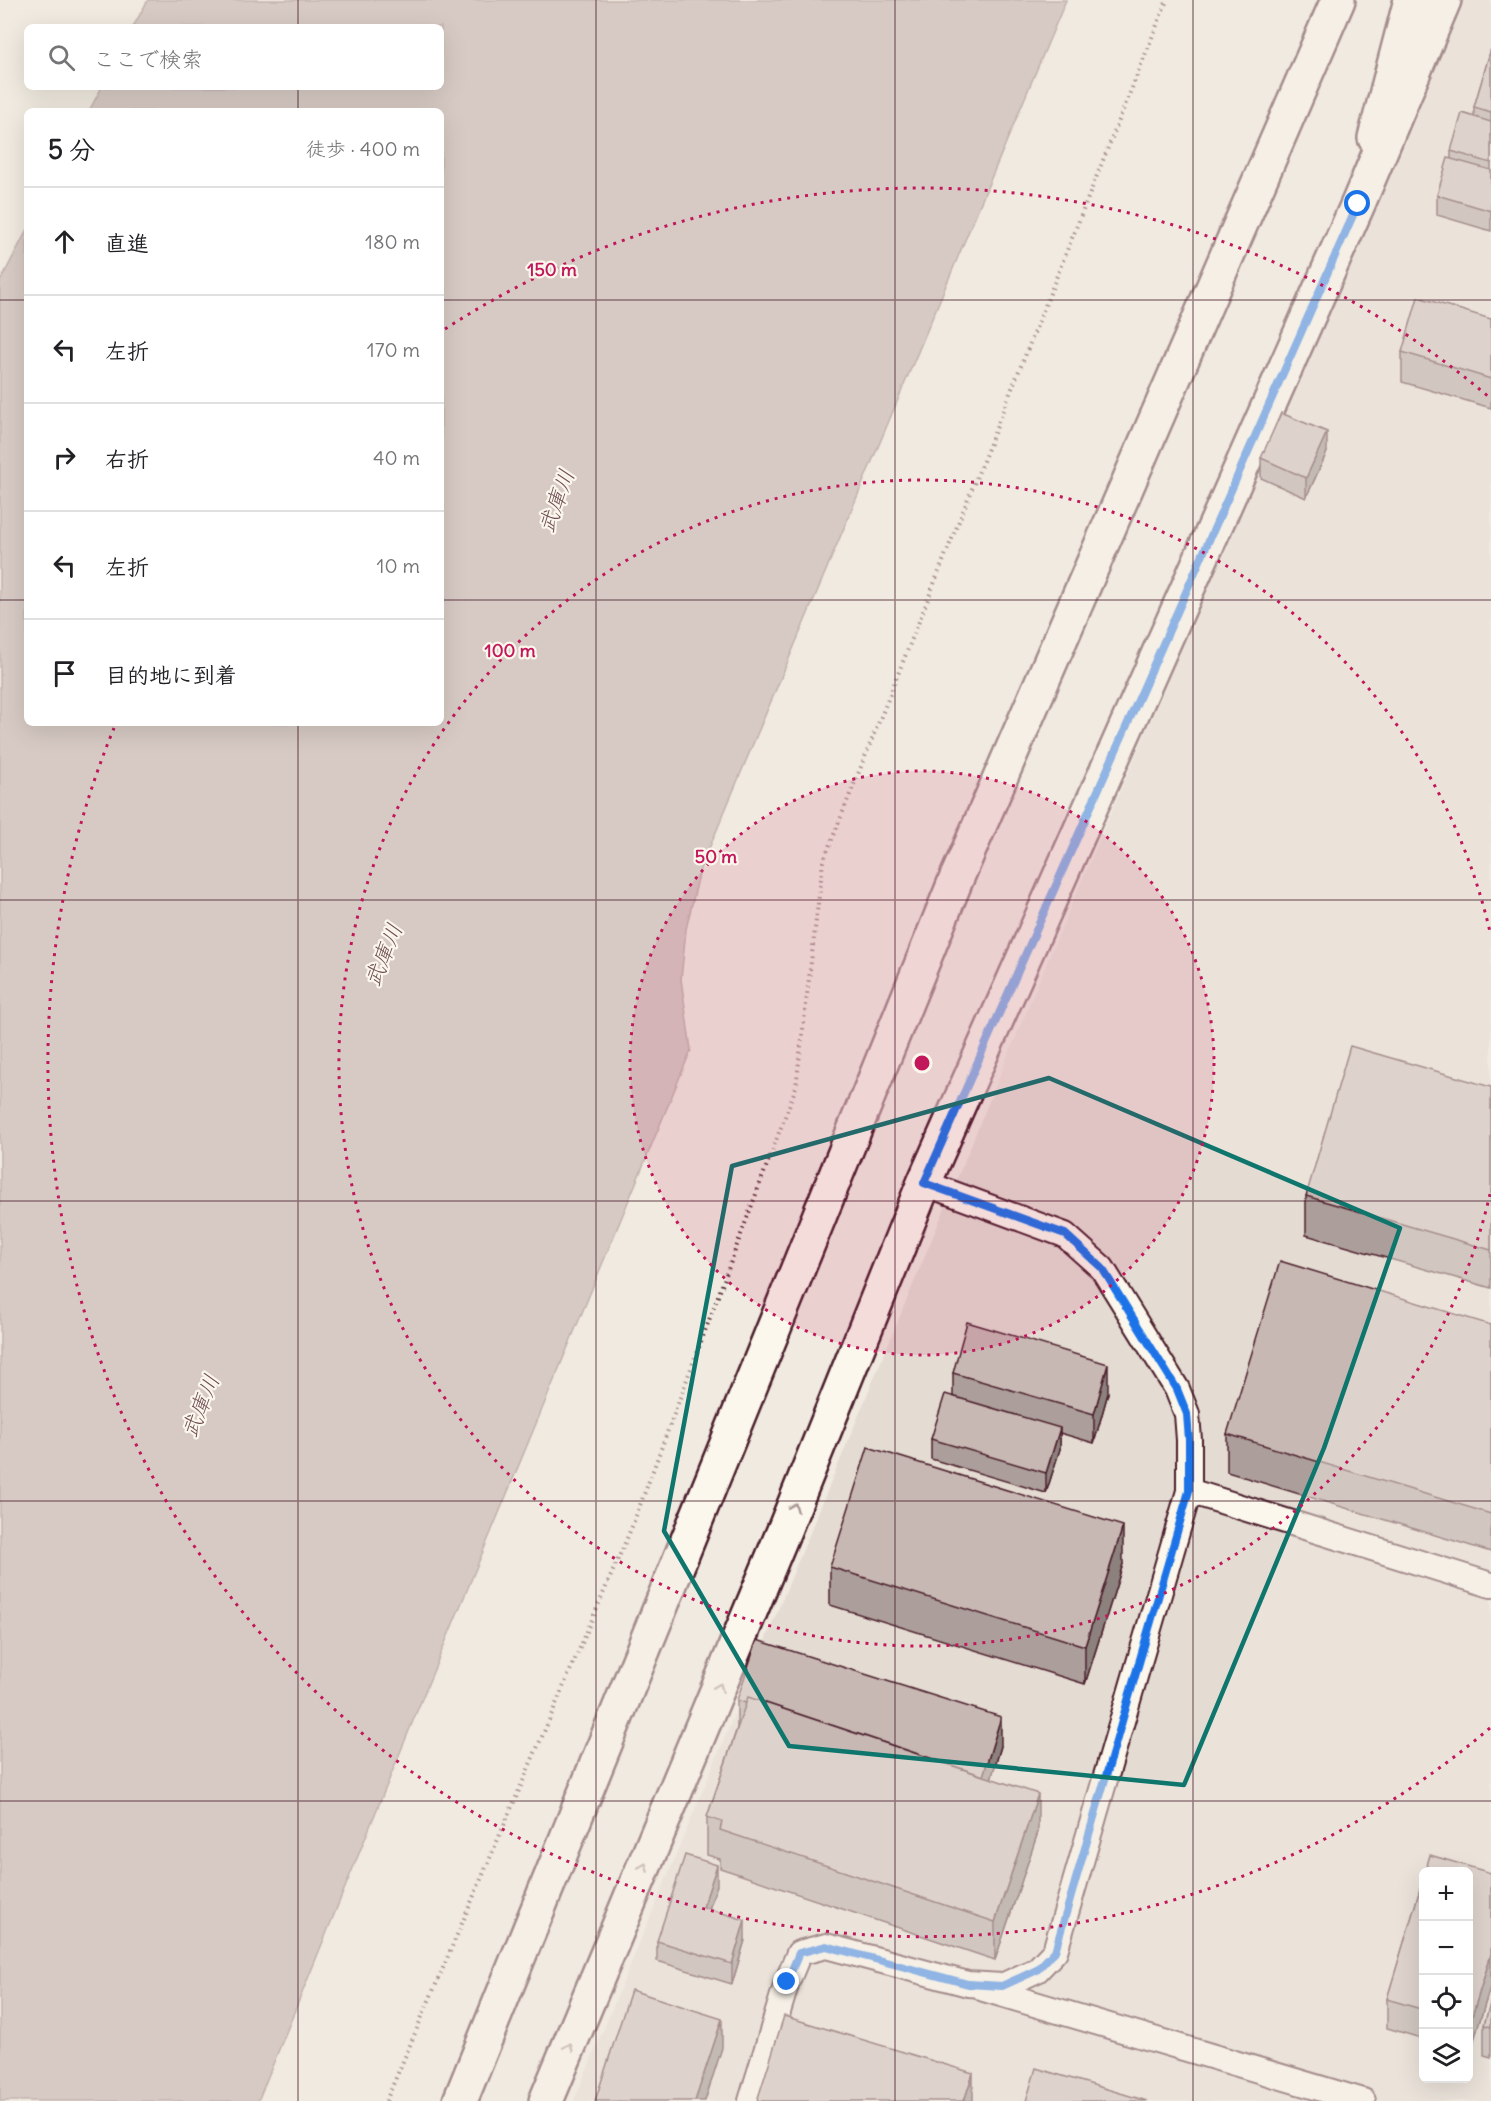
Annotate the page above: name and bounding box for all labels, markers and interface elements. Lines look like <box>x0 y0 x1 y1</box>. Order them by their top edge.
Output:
search box <box>24 24 444 90</box>
icon: search <box>45 41 78 74</box>
text: ここで検索 <box>93 45 203 73</box>
text: 5 分 <box>48 133 95 166</box>
text: 徒歩 · 400 m <box>306 136 420 161</box>
route start <box>1344 190 1370 216</box>
icon: ahead <box>48 225 81 258</box>
text: 直進 <box>105 229 149 257</box>
text: 180 m <box>365 229 420 254</box>
text: 150 m <box>527 258 577 281</box>
icon: left <box>48 333 81 366</box>
text: 左折 <box>105 337 149 365</box>
text: 170 m <box>367 337 420 362</box>
icon: right <box>48 441 81 474</box>
text: 右折 <box>105 445 149 473</box>
text: 40 m <box>373 445 420 470</box>
water label: 武庫川 <box>532 465 580 537</box>
icon: left <box>48 549 81 582</box>
text: 左折 <box>105 553 149 581</box>
text: 10 m <box>377 553 420 578</box>
text: 100 m <box>485 639 536 662</box>
icon: arrive <box>48 657 81 690</box>
text: 目的地に到着 <box>105 661 237 689</box>
text: 50 m <box>695 845 737 868</box>
water label: 武庫川 <box>358 919 408 991</box>
centre of rings <box>912 1053 932 1073</box>
water label: 武庫川 <box>175 1370 225 1442</box>
one-way arrow <box>786 1502 799 1513</box>
one-way arrow <box>712 1682 724 1693</box>
one-way arrow <box>637 1862 649 1873</box>
map controls <box>1419 1867 1473 2083</box>
button: + <box>1419 1867 1473 1921</box>
button: − <box>1419 1921 1473 1975</box>
route end <box>773 1968 799 1994</box>
button: locate <box>1419 1975 1473 2029</box>
button: layers <box>1419 2029 1473 2083</box>
one-way arrow <box>562 2042 574 2053</box>

